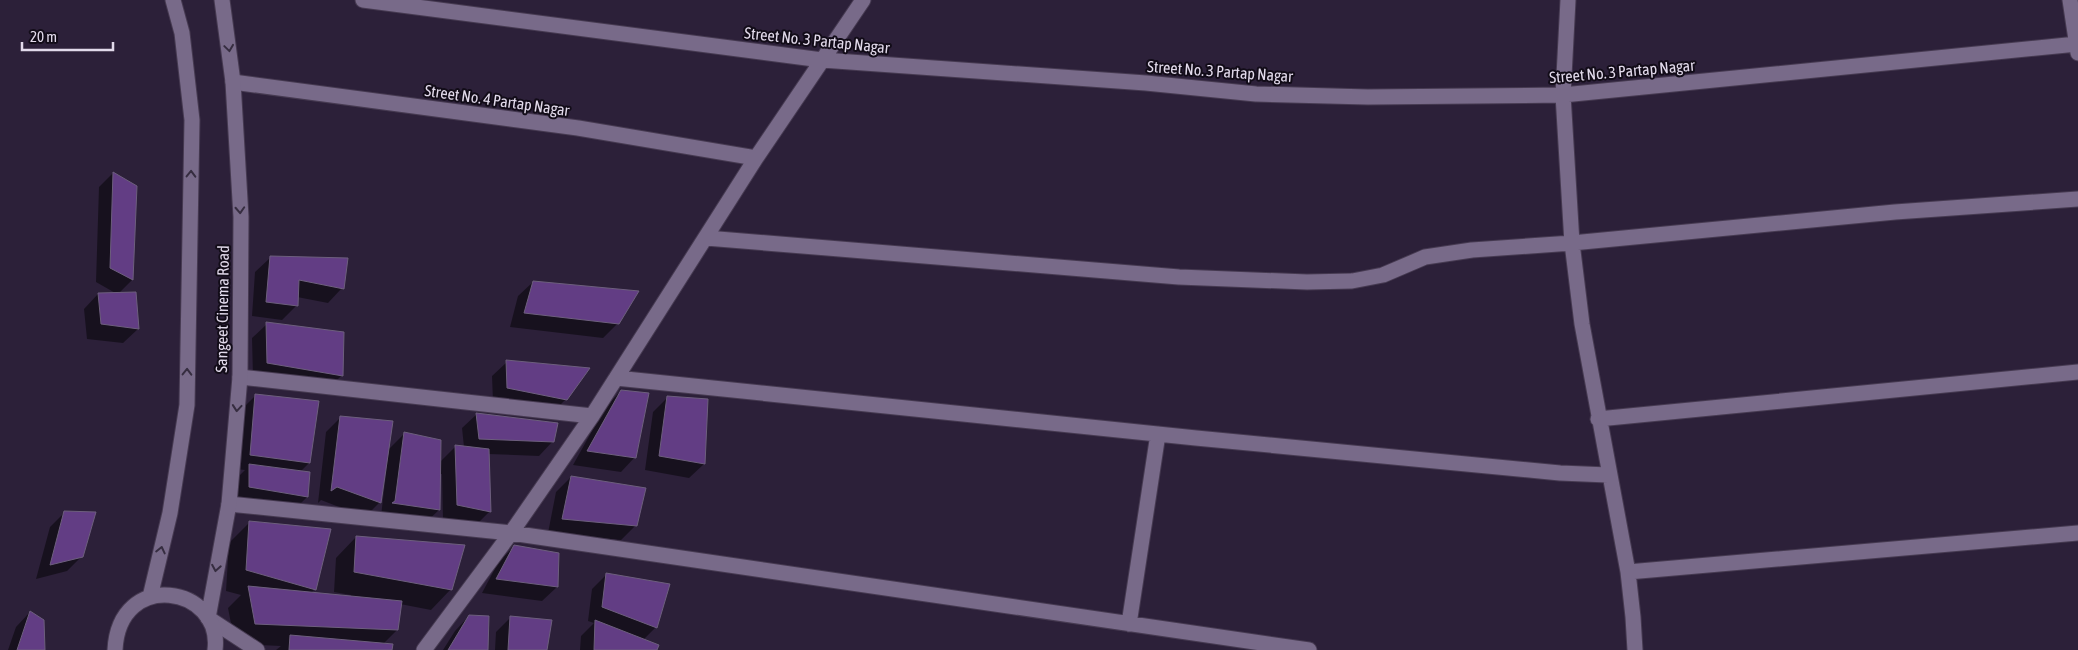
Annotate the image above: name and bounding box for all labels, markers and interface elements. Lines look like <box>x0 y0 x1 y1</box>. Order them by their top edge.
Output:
scale bar <box>22 20 114 52</box>
street label: Street No. 3 Partap Nagar <box>743 23 891 58</box>
text: 20 m <box>30 28 57 45</box>
one-way arrow <box>223 44 233 53</box>
street label: Street No. 3 Partap Nagar <box>1549 56 1696 87</box>
street label: Street No. 3 Partap Nagar <box>1147 57 1294 86</box>
street label: Street No. 4 Partap Nagar <box>423 81 571 120</box>
one-way arrow <box>186 170 196 178</box>
one-way arrow <box>235 206 246 214</box>
street label: Sangeet Cinema Road <box>212 245 233 373</box>
one-way arrow <box>182 368 192 376</box>
one-way arrow <box>232 404 243 412</box>
one-way arrow <box>155 545 166 554</box>
one-way arrow <box>212 564 222 573</box>

